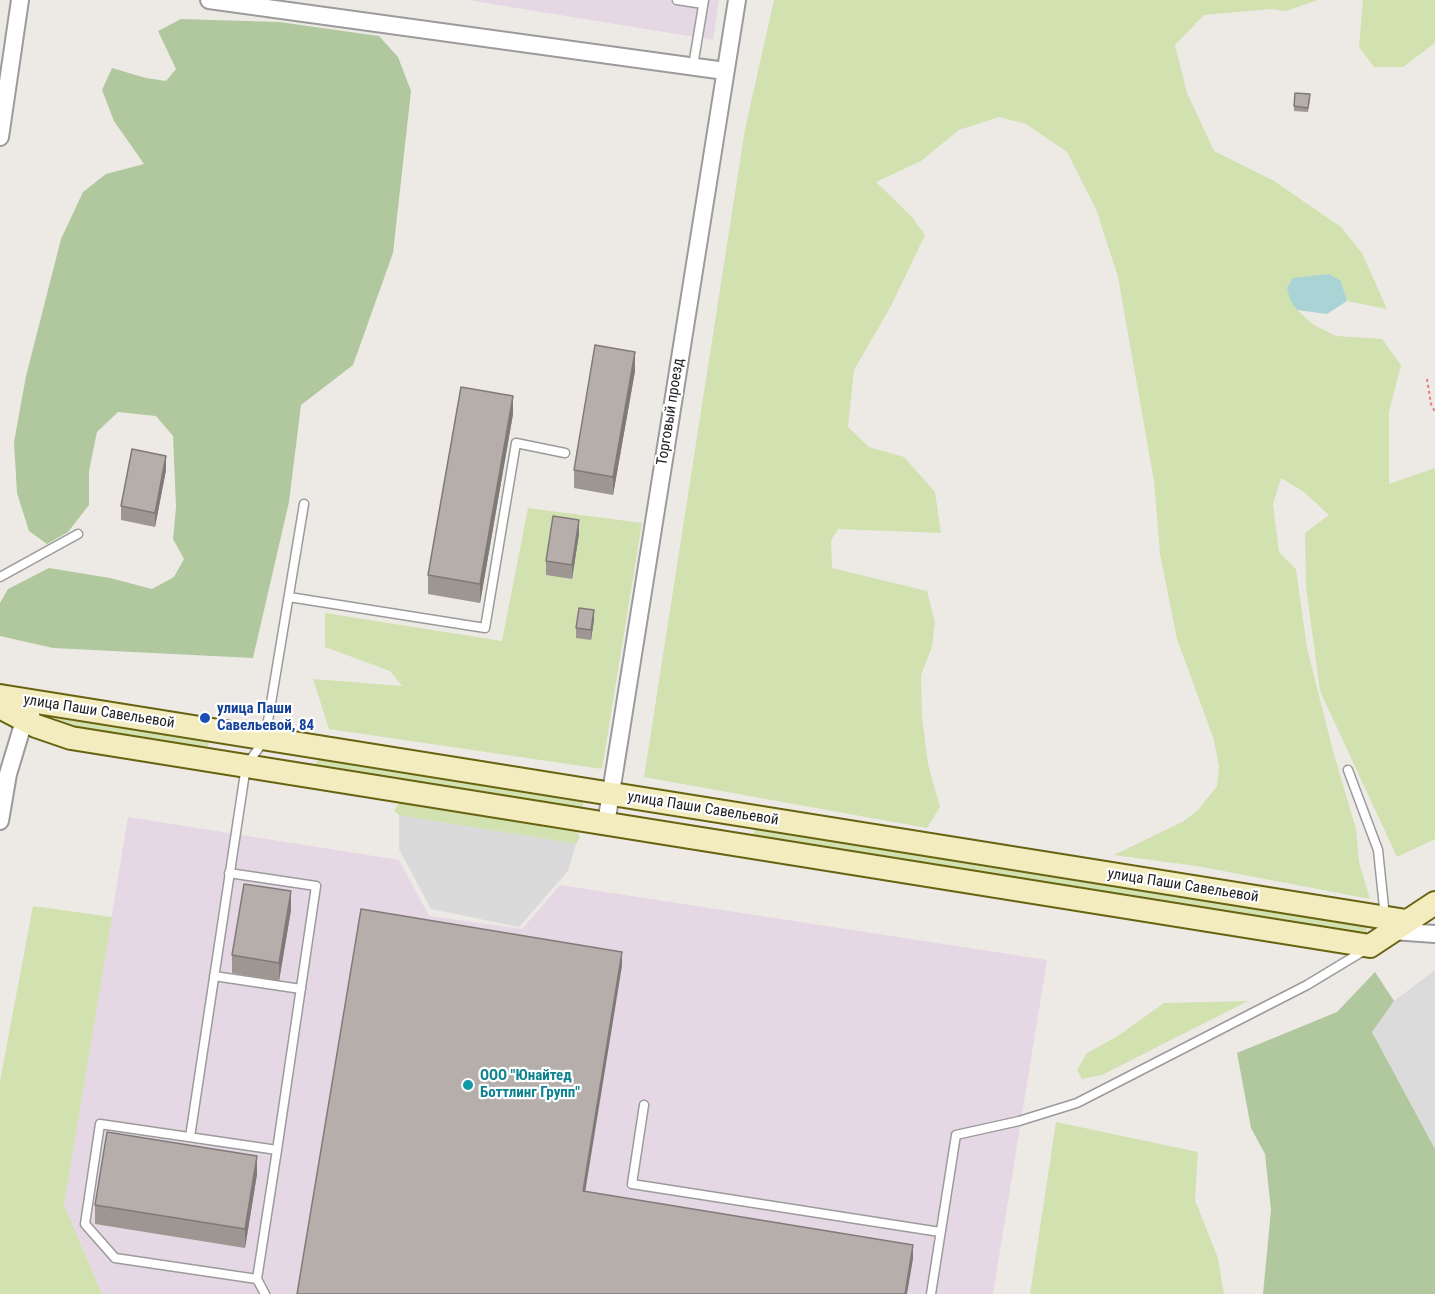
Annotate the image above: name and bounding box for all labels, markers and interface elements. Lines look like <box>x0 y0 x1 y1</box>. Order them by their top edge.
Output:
street label: Торговый проезд <box>654 357 688 467</box>
street label: улица Паши Савельевой <box>22 691 176 733</box>
place label: улица Паши Савельевой, 84 <box>217 700 314 735</box>
marker: улица Паши Савельевой, 84 <box>198 711 212 725</box>
street label: улица Паши Савельевой <box>626 788 780 830</box>
street label: улица Паши Савельевой <box>1106 865 1260 907</box>
place label: ООО "Юнайтед Боттлинг Групп" <box>480 1067 580 1102</box>
marker: ООО "Юнайтед Боттлинг Групп" <box>461 1078 475 1092</box>

